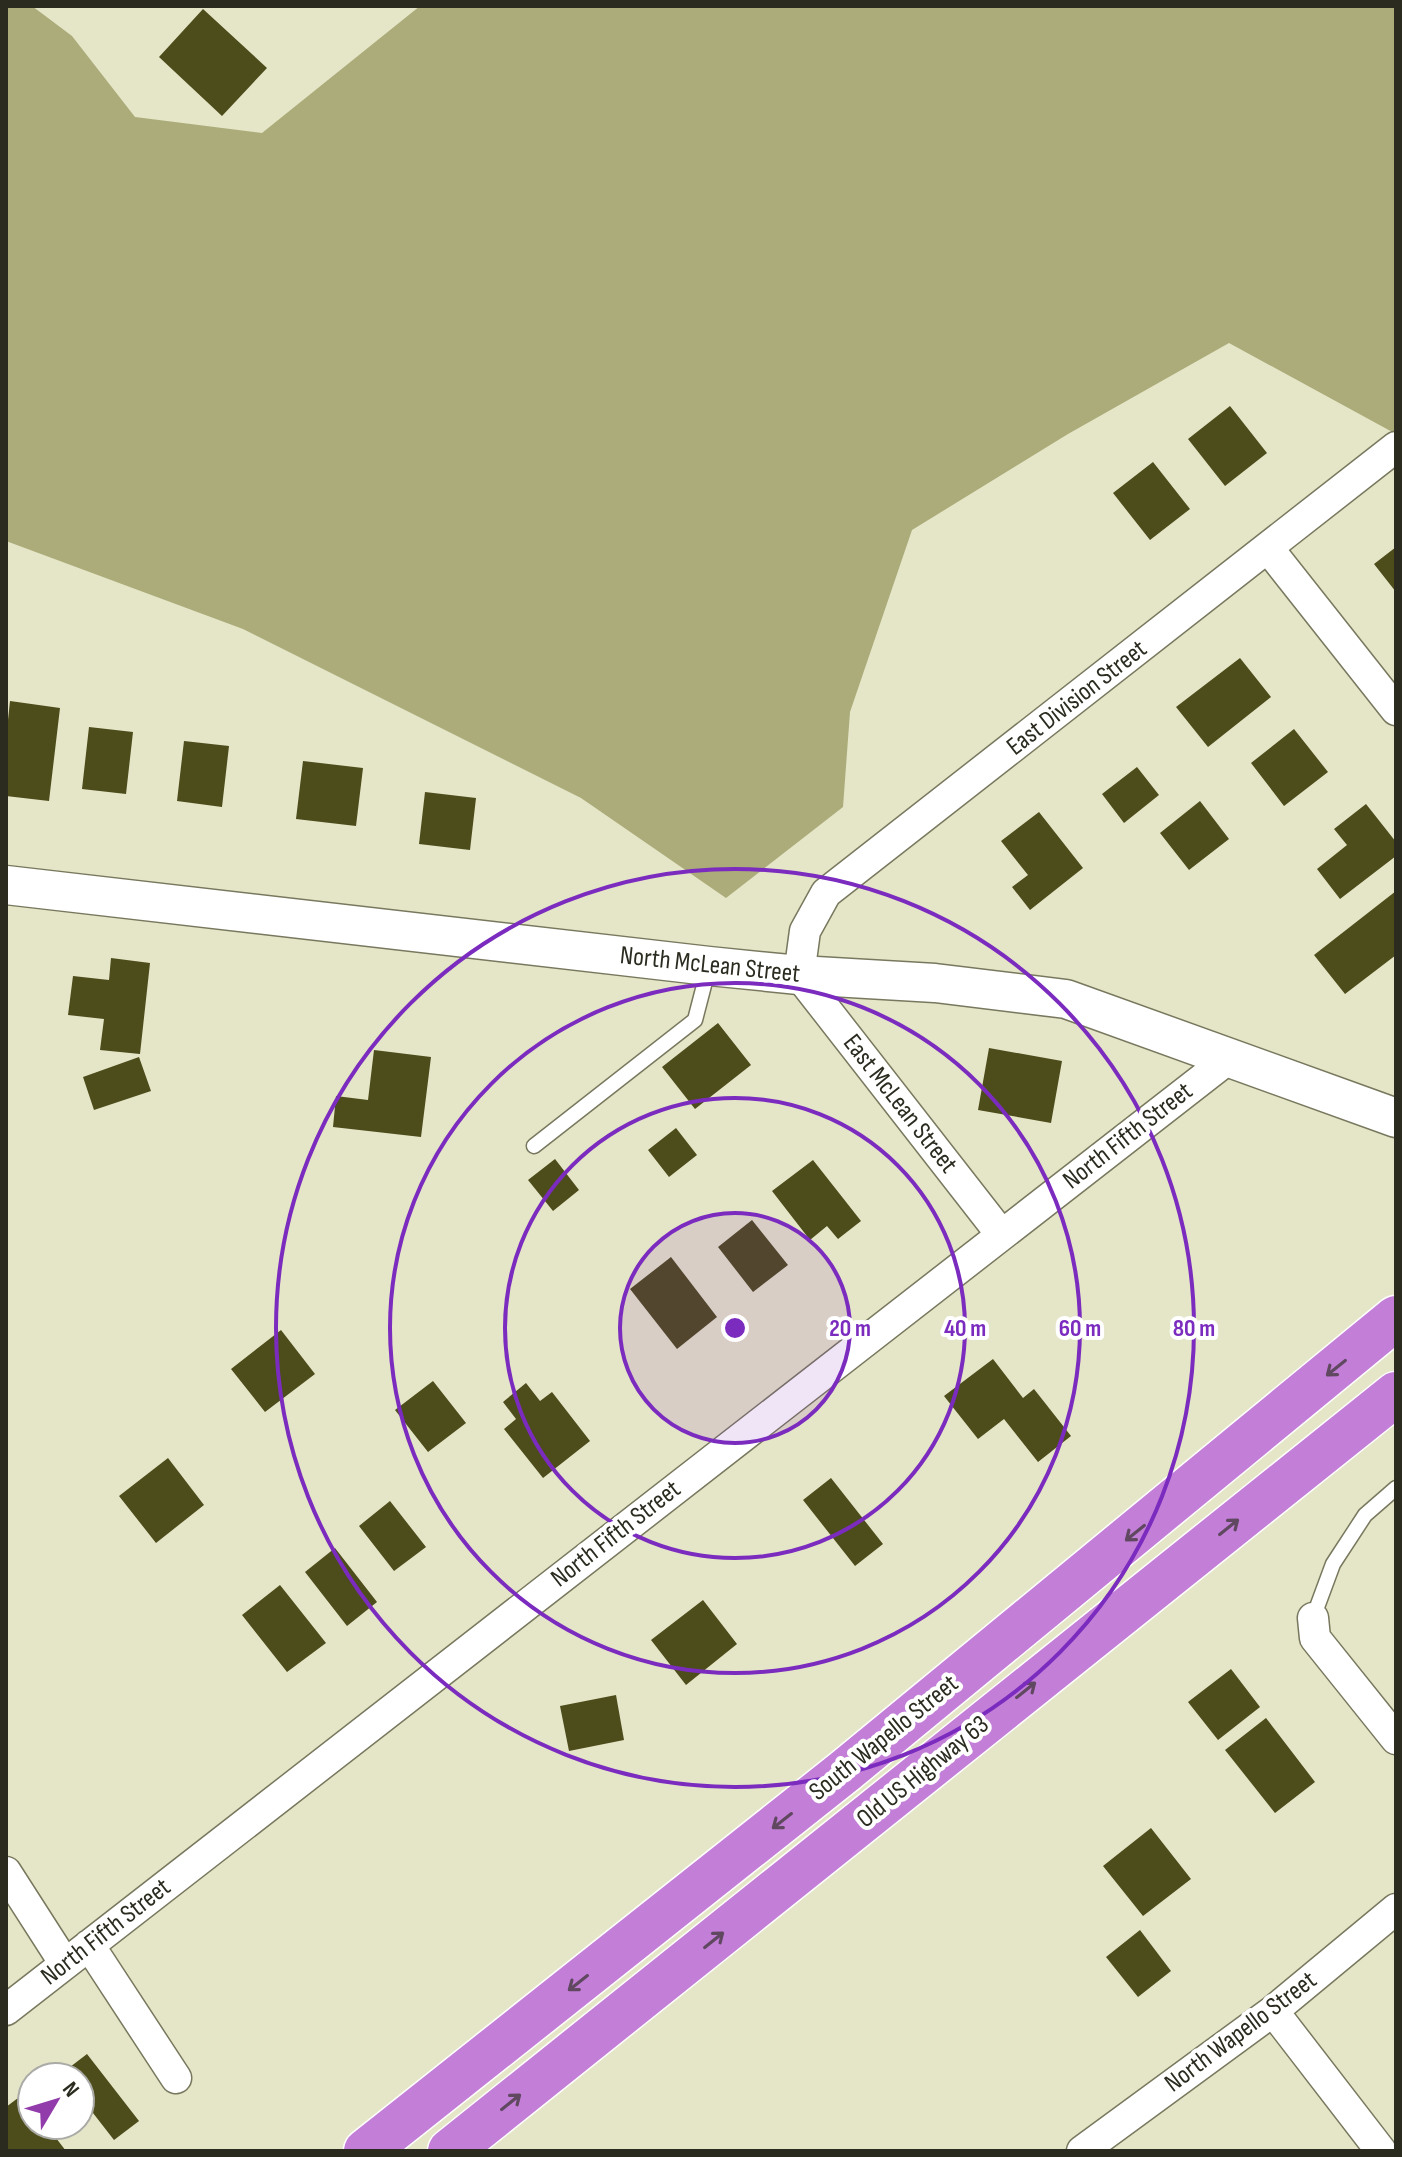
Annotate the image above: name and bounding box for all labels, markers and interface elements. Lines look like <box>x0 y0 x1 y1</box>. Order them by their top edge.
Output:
street label: East Division Street <box>1001 634 1153 762</box>
street label: North McLean Street <box>618 940 802 990</box>
street label: East McLean Street <box>836 1028 964 1180</box>
street label: North Fifth Street <box>1057 1076 1199 1196</box>
centre of rings <box>721 1314 749 1342</box>
text: 20 m <box>829 1314 871 1343</box>
text: 40 m <box>944 1314 986 1343</box>
text: 60 m <box>1059 1314 1101 1343</box>
text: 80 m <box>1173 1314 1215 1343</box>
one-way arrow <box>1326 1359 1347 1377</box>
street label: North Fifth Street <box>545 1474 687 1594</box>
one-way arrow <box>1218 1518 1239 1536</box>
one-way arrow <box>1125 1524 1146 1542</box>
street label: South Wapello Street <box>803 1668 965 1808</box>
one-way arrow <box>1015 1681 1036 1698</box>
street label: Old US Highway 63 <box>851 1709 995 1835</box>
one-way arrow <box>772 1812 792 1830</box>
street label: North Fifth Street <box>35 1872 177 1992</box>
one-way arrow <box>703 1931 724 1948</box>
street label: North Wapello Street <box>1159 1965 1323 2099</box>
one-way arrow <box>568 1974 589 1991</box>
north arrow <box>16 2061 96 2141</box>
text: N <box>56 2077 85 2103</box>
one-way arrow <box>500 2093 521 2111</box>

